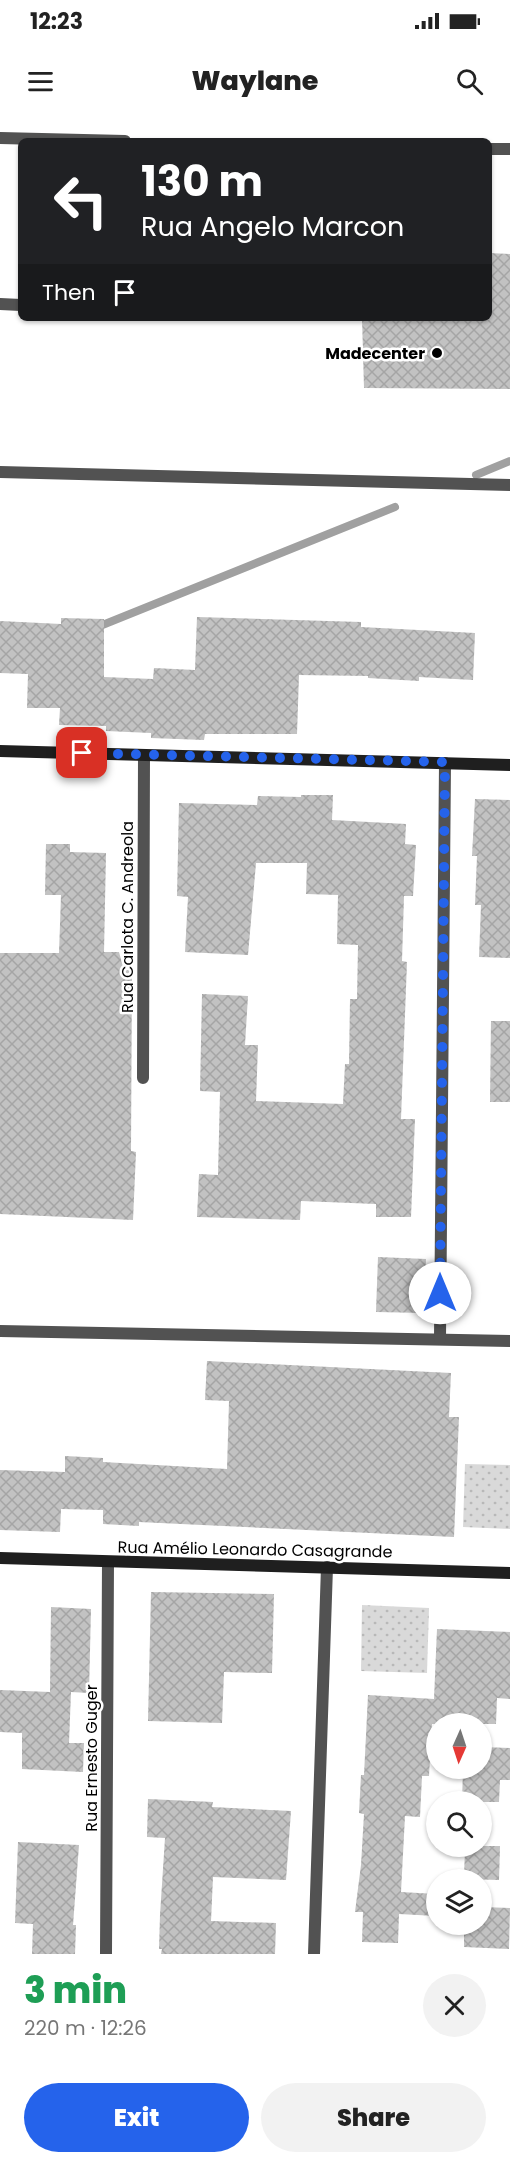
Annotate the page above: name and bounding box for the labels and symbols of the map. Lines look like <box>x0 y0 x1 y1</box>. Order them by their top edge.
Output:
place label: Madecenter <box>325 342 425 365</box>
marker: Madecenter <box>430 346 444 360</box>
pin <box>56 727 107 778</box>
street label: Rua Carlota C. Andreola <box>116 821 139 1013</box>
position arrow <box>408 1261 472 1325</box>
street label: Rua Amélio Leonardo Casagrande <box>117 1536 393 1563</box>
street label: Rua Ernesto Guger <box>80 1684 103 1832</box>
north arrow <box>426 1713 492 1779</box>

